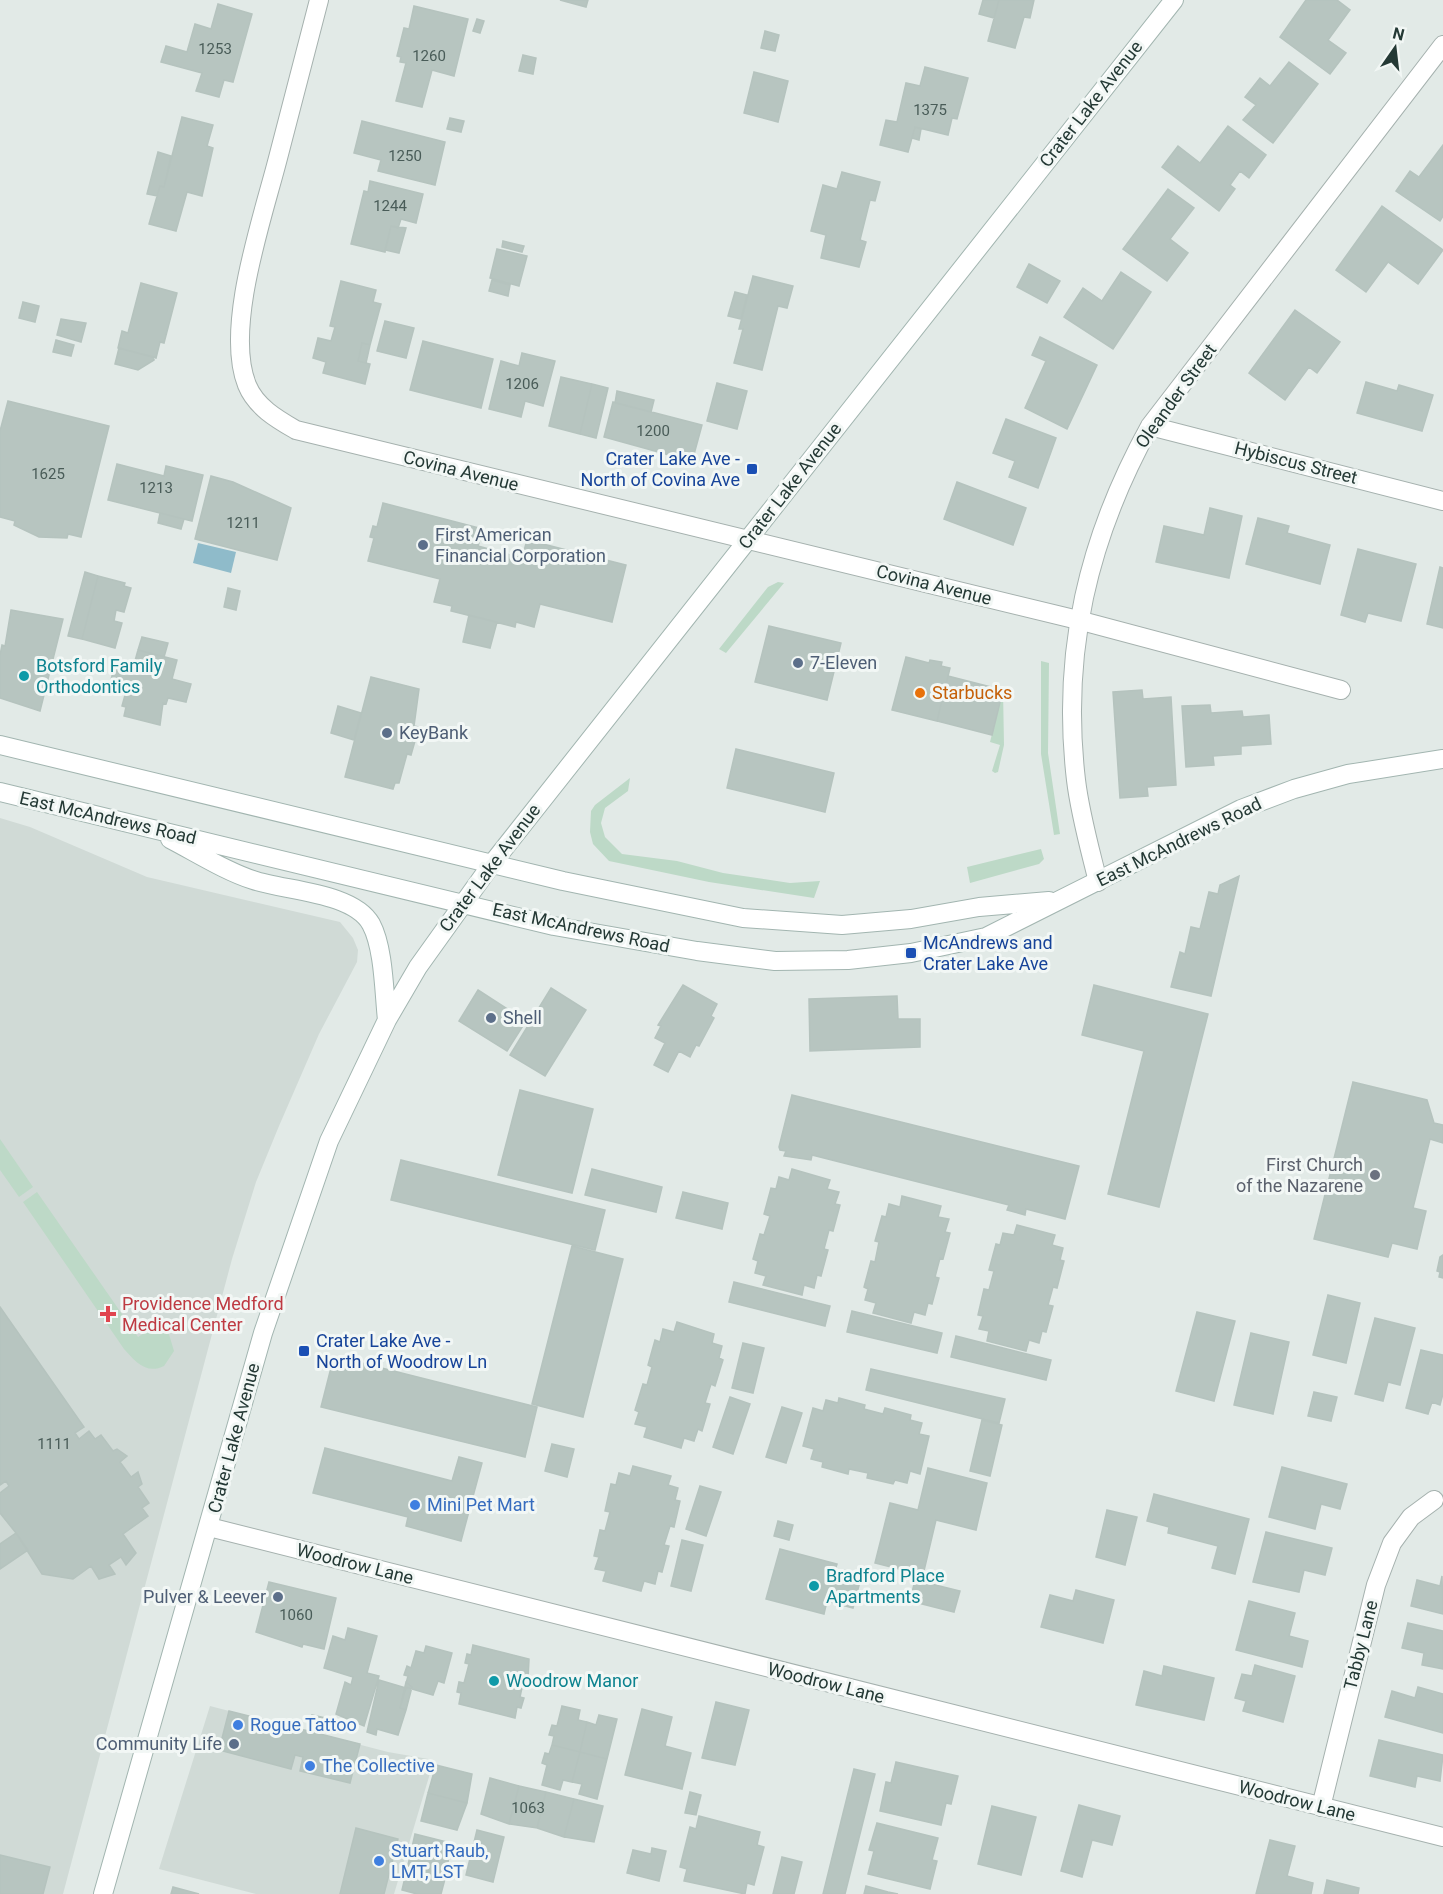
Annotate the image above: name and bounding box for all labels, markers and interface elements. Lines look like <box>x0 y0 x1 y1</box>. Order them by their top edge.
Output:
north arrow <box>1365 18 1425 78</box>
text: N <box>1391 23 1406 45</box>
street label: Crater Lake Avenue <box>1035 36 1146 171</box>
house number: 1253 <box>198 40 232 58</box>
house number: 1260 <box>412 47 446 65</box>
house number: 1375 <box>913 101 947 119</box>
house number: 1250 <box>388 147 422 165</box>
house number: 1244 <box>373 197 407 215</box>
street label: Oleander Street <box>1131 339 1221 452</box>
house number: 1206 <box>505 375 539 393</box>
street label: Crater Lake Avenue <box>734 418 845 553</box>
house number: 1200 <box>636 422 670 440</box>
street label: Hybiscus Street <box>1233 437 1360 488</box>
street label: Covina Avenue <box>401 446 521 495</box>
place label: Crater Lake Ave - North of Covina Ave <box>581 448 740 490</box>
marker: Crater Lake Ave - North of Covina Ave <box>745 462 759 476</box>
house number: 1625 <box>31 465 65 483</box>
house number: 1213 <box>139 479 173 497</box>
house number: 1211 <box>226 514 260 532</box>
place label: First American Financial Corporation <box>435 524 606 566</box>
marker: First American Financial Corporation <box>416 538 430 552</box>
street label: Covina Avenue <box>874 560 994 609</box>
place label: 7-Eleven <box>810 652 877 673</box>
place label: Botsford Family Orthodontics <box>36 655 163 697</box>
marker: 7-Eleven <box>791 656 805 670</box>
marker: Botsford Family Orthodontics <box>17 669 31 683</box>
place label: Starbucks <box>932 682 1012 703</box>
marker: Starbucks <box>913 686 927 700</box>
place label: KeyBank <box>399 722 469 743</box>
marker: KeyBank <box>380 726 394 740</box>
street label: East McAndrews Road <box>18 787 199 848</box>
street label: East McAndrews Road <box>1093 793 1265 891</box>
street label: Crater Lake Avenue <box>435 800 544 936</box>
street label: East McAndrews Road <box>491 898 672 957</box>
place label: McAndrews and Crater Lake Ave <box>923 932 1053 974</box>
marker: McAndrews and Crater Lake Ave <box>904 946 918 960</box>
place label: Shell <box>503 1007 542 1028</box>
marker: Shell <box>484 1011 498 1025</box>
place label: First Church of the Nazarene <box>1236 1154 1363 1196</box>
marker: First Church of the Nazarene <box>1368 1168 1382 1182</box>
place label: Providence Medford Medical Center <box>122 1293 284 1335</box>
marker: Providence Medford Medical Center <box>99 1305 117 1323</box>
place label: Crater Lake Ave - North of Woodrow Ln <box>316 1330 487 1372</box>
marker: Crater Lake Ave - North of Woodrow Ln <box>297 1344 311 1358</box>
street label: Crater Lake Avenue <box>203 1361 264 1515</box>
house number: 1111 <box>37 1435 71 1453</box>
place label: Mini Pet Mart <box>427 1494 535 1515</box>
marker: Mini Pet Mart <box>408 1498 422 1512</box>
street label: Woodrow Lane <box>295 1539 416 1588</box>
place label: Bradford Place Apartments <box>826 1565 944 1607</box>
marker: Bradford Place Apartments <box>807 1579 821 1593</box>
place label: Pulver & Leever <box>143 1586 266 1607</box>
marker: Pulver & Leever <box>271 1590 285 1604</box>
street label: Tabby Lane <box>1339 1598 1382 1692</box>
house number: 1060 <box>279 1606 313 1624</box>
street label: Woodrow Lane <box>766 1658 887 1707</box>
place label: Woodrow Manor <box>506 1670 638 1691</box>
marker: Woodrow Manor <box>487 1674 501 1688</box>
place label: Rogue Tattoo <box>250 1714 357 1735</box>
marker: Rogue Tattoo <box>231 1718 245 1732</box>
place label: Community Life <box>96 1733 222 1754</box>
marker: Community Life <box>227 1737 241 1751</box>
place label: The Collective <box>322 1755 435 1776</box>
marker: The Collective <box>303 1759 317 1773</box>
street label: Woodrow Lane <box>1237 1776 1358 1825</box>
house number: 1063 <box>511 1799 545 1817</box>
place label: Stuart Raub, LMT, LST <box>391 1840 489 1882</box>
marker: Stuart Raub, LMT, LST <box>372 1854 386 1868</box>

